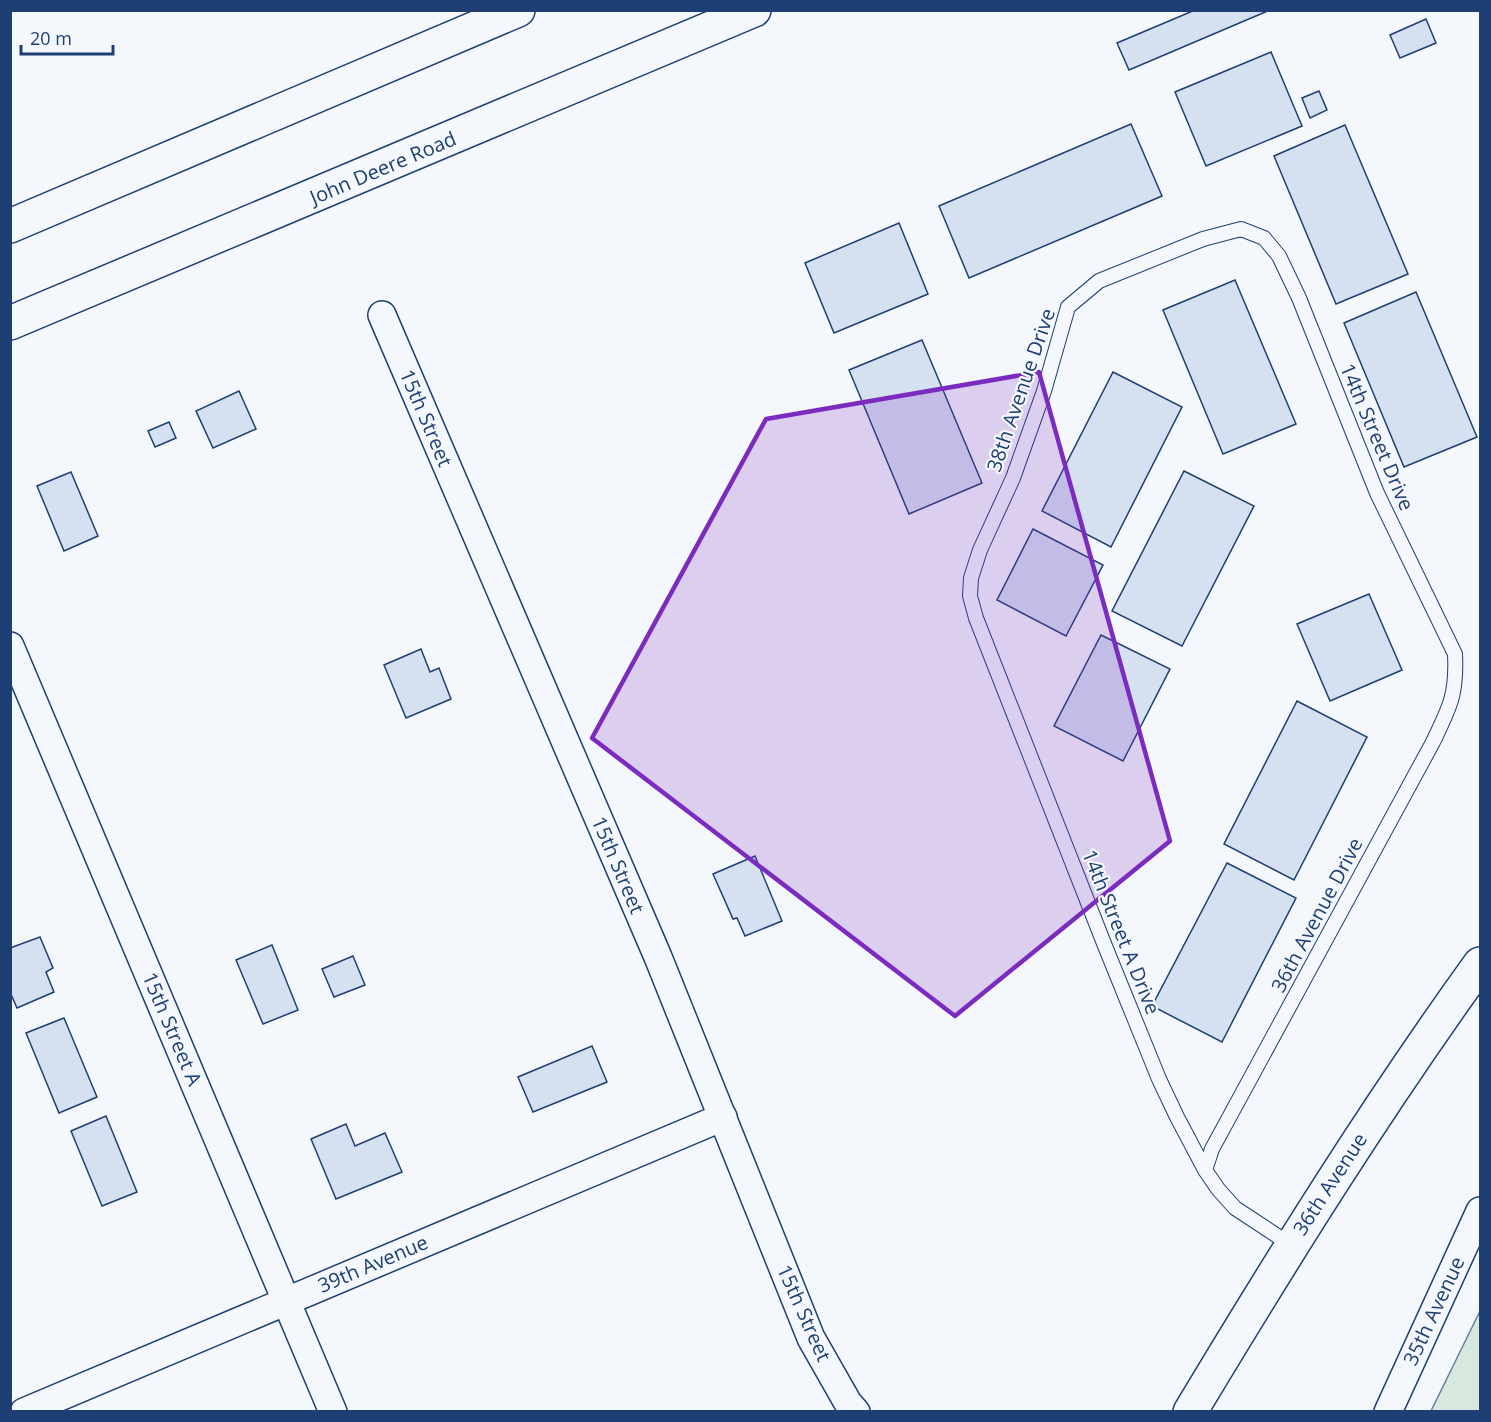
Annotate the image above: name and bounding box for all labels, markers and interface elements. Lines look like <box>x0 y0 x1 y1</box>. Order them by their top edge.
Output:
scale bar <box>21 18 112 56</box>
text: 20 m <box>30 26 72 50</box>
street label: John Deere Road <box>304 125 460 211</box>
street label: 38th Avenue Drive <box>980 304 1061 475</box>
street label: 14th Street Drive <box>1334 359 1421 515</box>
street label: 15th Street <box>394 365 459 471</box>
street label: 15th Street <box>586 812 651 918</box>
street label: 36th Avenue Drive <box>1264 833 1369 997</box>
street label: 14th Street A Drive <box>1076 845 1167 1018</box>
street label: 15th Street A <box>136 968 209 1090</box>
street label: 36th Avenue <box>1286 1127 1373 1240</box>
street label: 39th Avenue <box>314 1228 432 1299</box>
street label: 35th Avenue <box>1397 1252 1471 1370</box>
street label: 15th Street <box>771 1260 838 1365</box>

